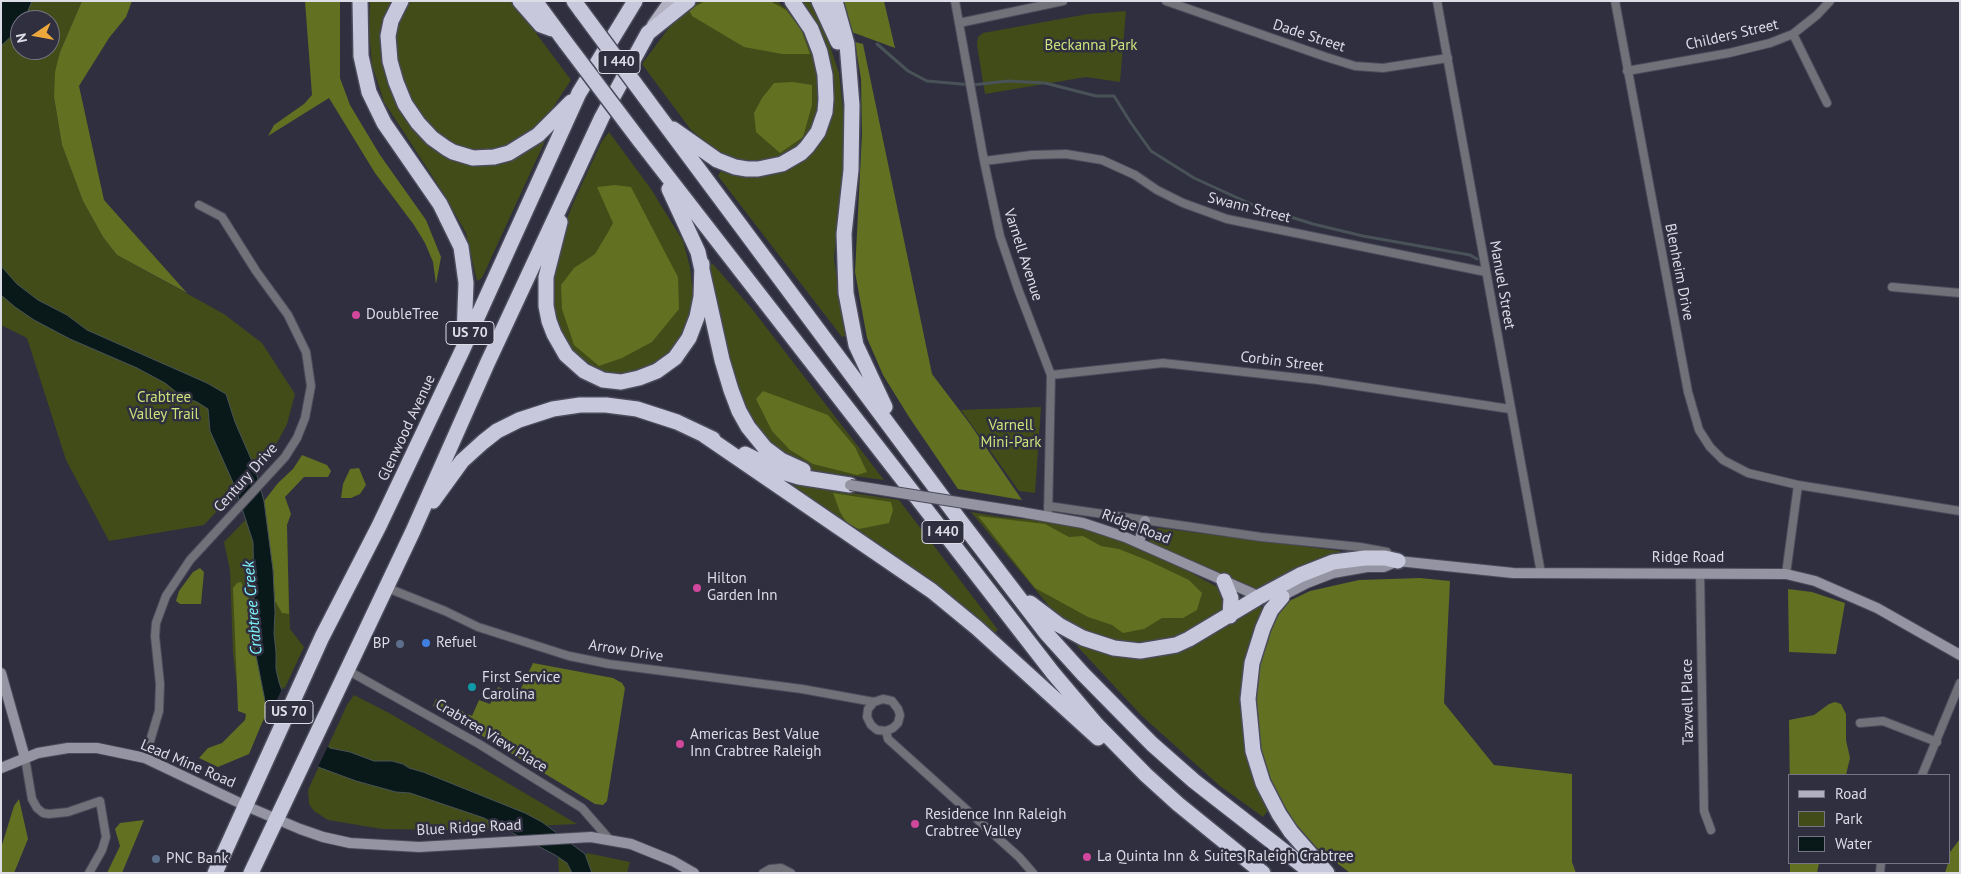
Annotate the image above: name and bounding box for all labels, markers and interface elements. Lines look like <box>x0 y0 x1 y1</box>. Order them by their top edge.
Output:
north arrow <box>10 10 60 60</box>
street label: Dade Street <box>1270 16 1348 56</box>
street label: Childers Street <box>1684 16 1780 54</box>
text: N <box>12 32 31 44</box>
park label: Beckanna Park <box>1044 37 1138 55</box>
road number: I 440 <box>598 51 640 74</box>
street label: Swann Street <box>1206 189 1292 227</box>
street label: Varnell Avenue <box>1000 207 1046 303</box>
street label: Blenheim Drive <box>1661 222 1697 322</box>
street label: Manuel Street <box>1485 239 1519 331</box>
place label: DoubleTree <box>366 306 439 324</box>
marker: DoubleTree <box>350 309 362 321</box>
road number: US 70 <box>446 322 494 344</box>
street label: Corbin Street <box>1239 348 1325 376</box>
street label: Glenwood Avenue <box>374 372 440 484</box>
park label: Crabtree Valley Trail <box>129 389 199 424</box>
park label: Varnell Mini-Park <box>980 417 1042 452</box>
street label: Century Drive <box>210 440 282 516</box>
street label: Ridge Road <box>1099 506 1173 548</box>
road number: I 440 <box>922 520 964 544</box>
street label: Ridge Road <box>1652 549 1724 567</box>
water label: Crabtree Creek <box>239 560 267 656</box>
place label: Hilton Garden Inn <box>707 570 777 605</box>
marker: Hilton Garden Inn <box>691 582 703 594</box>
place label: Refuel <box>436 634 477 652</box>
place label: BP <box>373 635 390 653</box>
street label: Arrow Drive <box>587 636 665 666</box>
marker: Refuel <box>420 637 432 649</box>
marker: BP <box>394 638 406 650</box>
street label: Tazwell Place <box>1678 659 1698 745</box>
place label: First Service Carolina <box>482 669 560 704</box>
marker: First Service Carolina <box>466 681 478 693</box>
street label: Crabtree View Place <box>432 695 550 777</box>
road number: US 70 <box>265 700 313 724</box>
place label: Americas Best Value Inn Crabtree Raleigh <box>690 726 821 761</box>
street label: Lead Mine Road <box>138 736 238 792</box>
marker: Americas Best Value Inn Crabtree Raleigh <box>674 738 686 750</box>
legend <box>1788 774 1951 864</box>
text: Road <box>1835 784 1867 803</box>
place label: Residence Inn Raleigh Crabtree Valley <box>925 806 1066 841</box>
text: Park <box>1835 809 1863 828</box>
street label: Blue Ridge Road <box>416 816 522 840</box>
marker: Residence Inn Raleigh Crabtree Valley <box>909 818 921 830</box>
text: Water <box>1835 834 1872 853</box>
place label: La Quinta Inn & Suites Raleigh Crabtree <box>1097 848 1354 866</box>
place label: PNC Bank <box>166 850 229 868</box>
marker: La Quinta Inn & Suites Raleigh Crabtree <box>1081 851 1093 863</box>
marker: PNC Bank <box>150 853 162 865</box>

